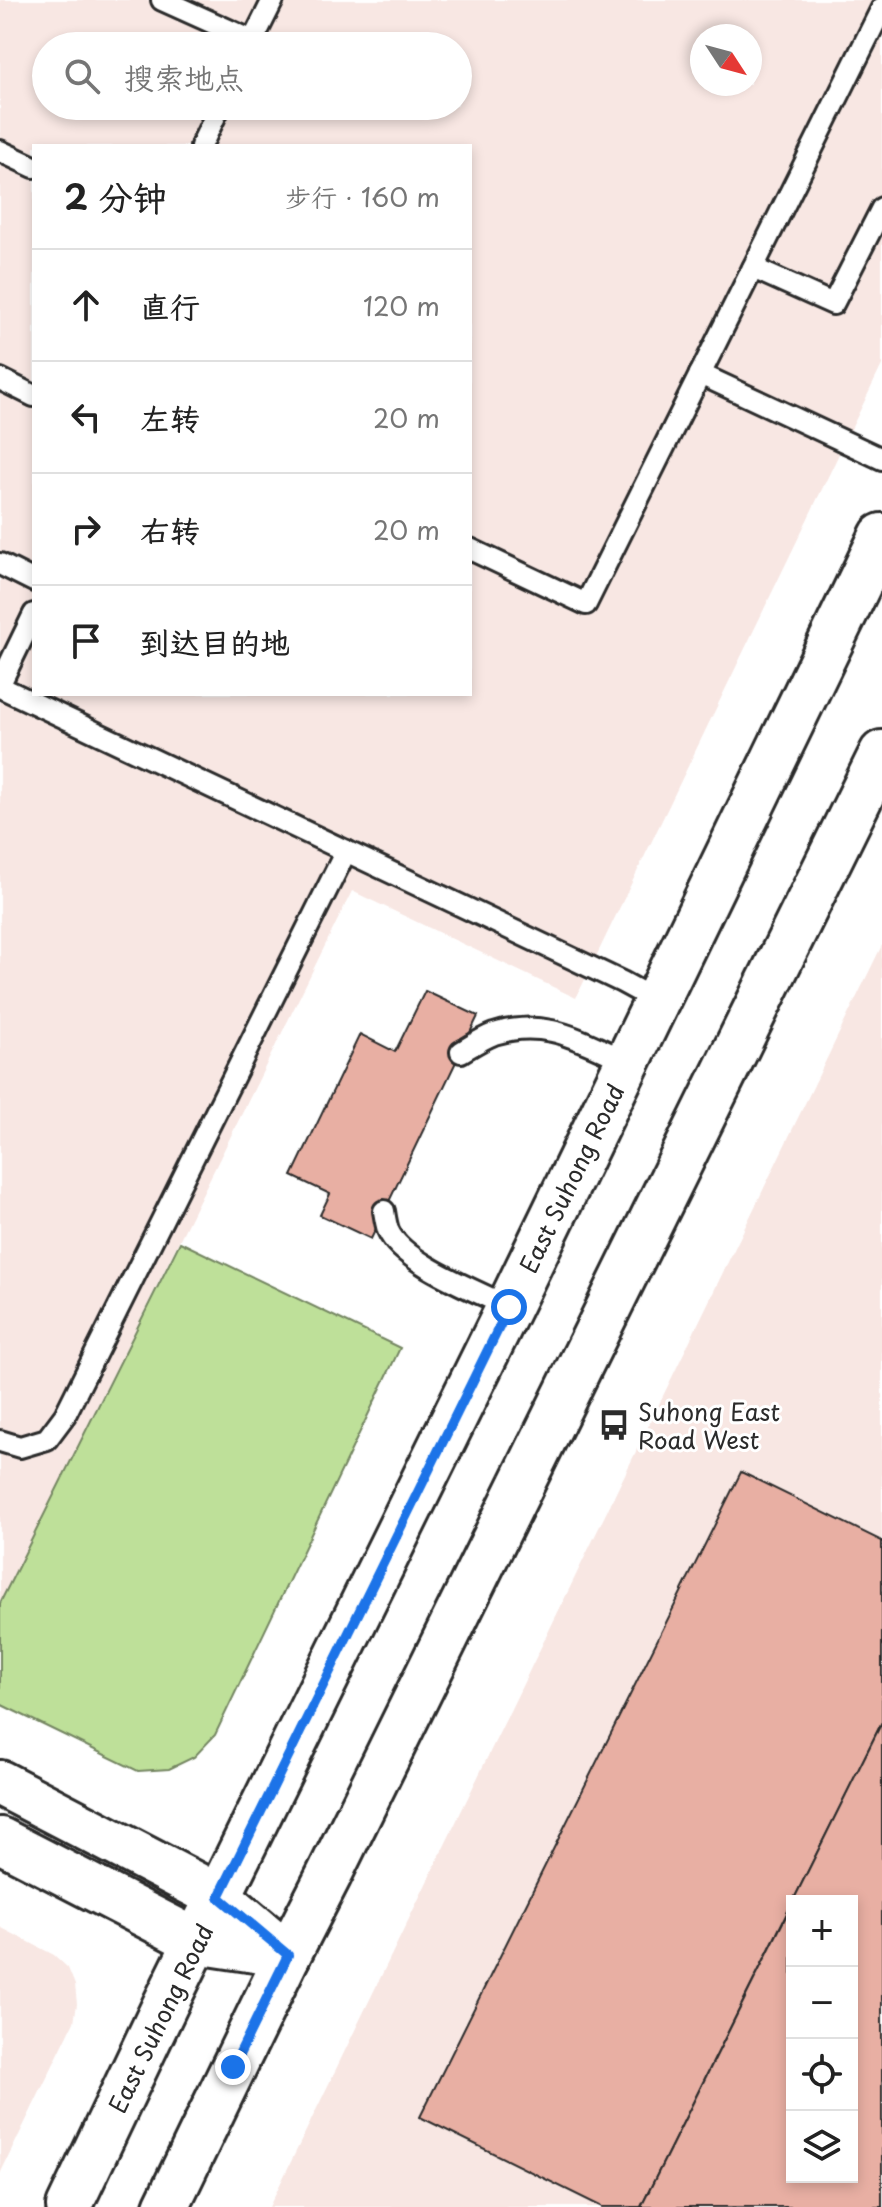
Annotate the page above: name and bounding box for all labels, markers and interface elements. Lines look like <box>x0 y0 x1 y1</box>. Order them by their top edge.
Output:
north arrow <box>690 24 762 96</box>
search box <box>32 32 472 120</box>
icon: search <box>60 54 104 98</box>
text: 搜索地点 <box>124 54 244 99</box>
text: 2 分钟 <box>64 170 167 222</box>
text: 步行 · 160 m <box>285 177 440 216</box>
icon: ahead <box>64 283 108 327</box>
text: 直行 <box>140 283 200 328</box>
text: 120 m <box>363 286 440 325</box>
icon: left <box>64 395 108 439</box>
text: 左转 <box>140 395 200 440</box>
text: 20 m <box>373 398 440 437</box>
icon: right <box>64 507 108 551</box>
text: 右转 <box>140 507 200 552</box>
text: 20 m <box>373 510 440 549</box>
icon: arrive <box>64 619 108 663</box>
text: 到达目的地 <box>140 619 290 664</box>
street label: East Suhong Road <box>510 1077 632 1279</box>
route start <box>491 1289 527 1325</box>
place label: Suhong East Road West <box>638 1393 780 1457</box>
bus stop icon: Suhong East Road West <box>597 1408 631 1442</box>
map controls <box>786 1895 858 2183</box>
button: + <box>786 1895 858 1967</box>
street label: East Suhong Road <box>99 1917 221 2119</box>
button: − <box>786 1967 858 2039</box>
button: locate <box>786 2039 858 2111</box>
route end <box>215 2049 251 2085</box>
button: layers <box>786 2111 858 2183</box>

